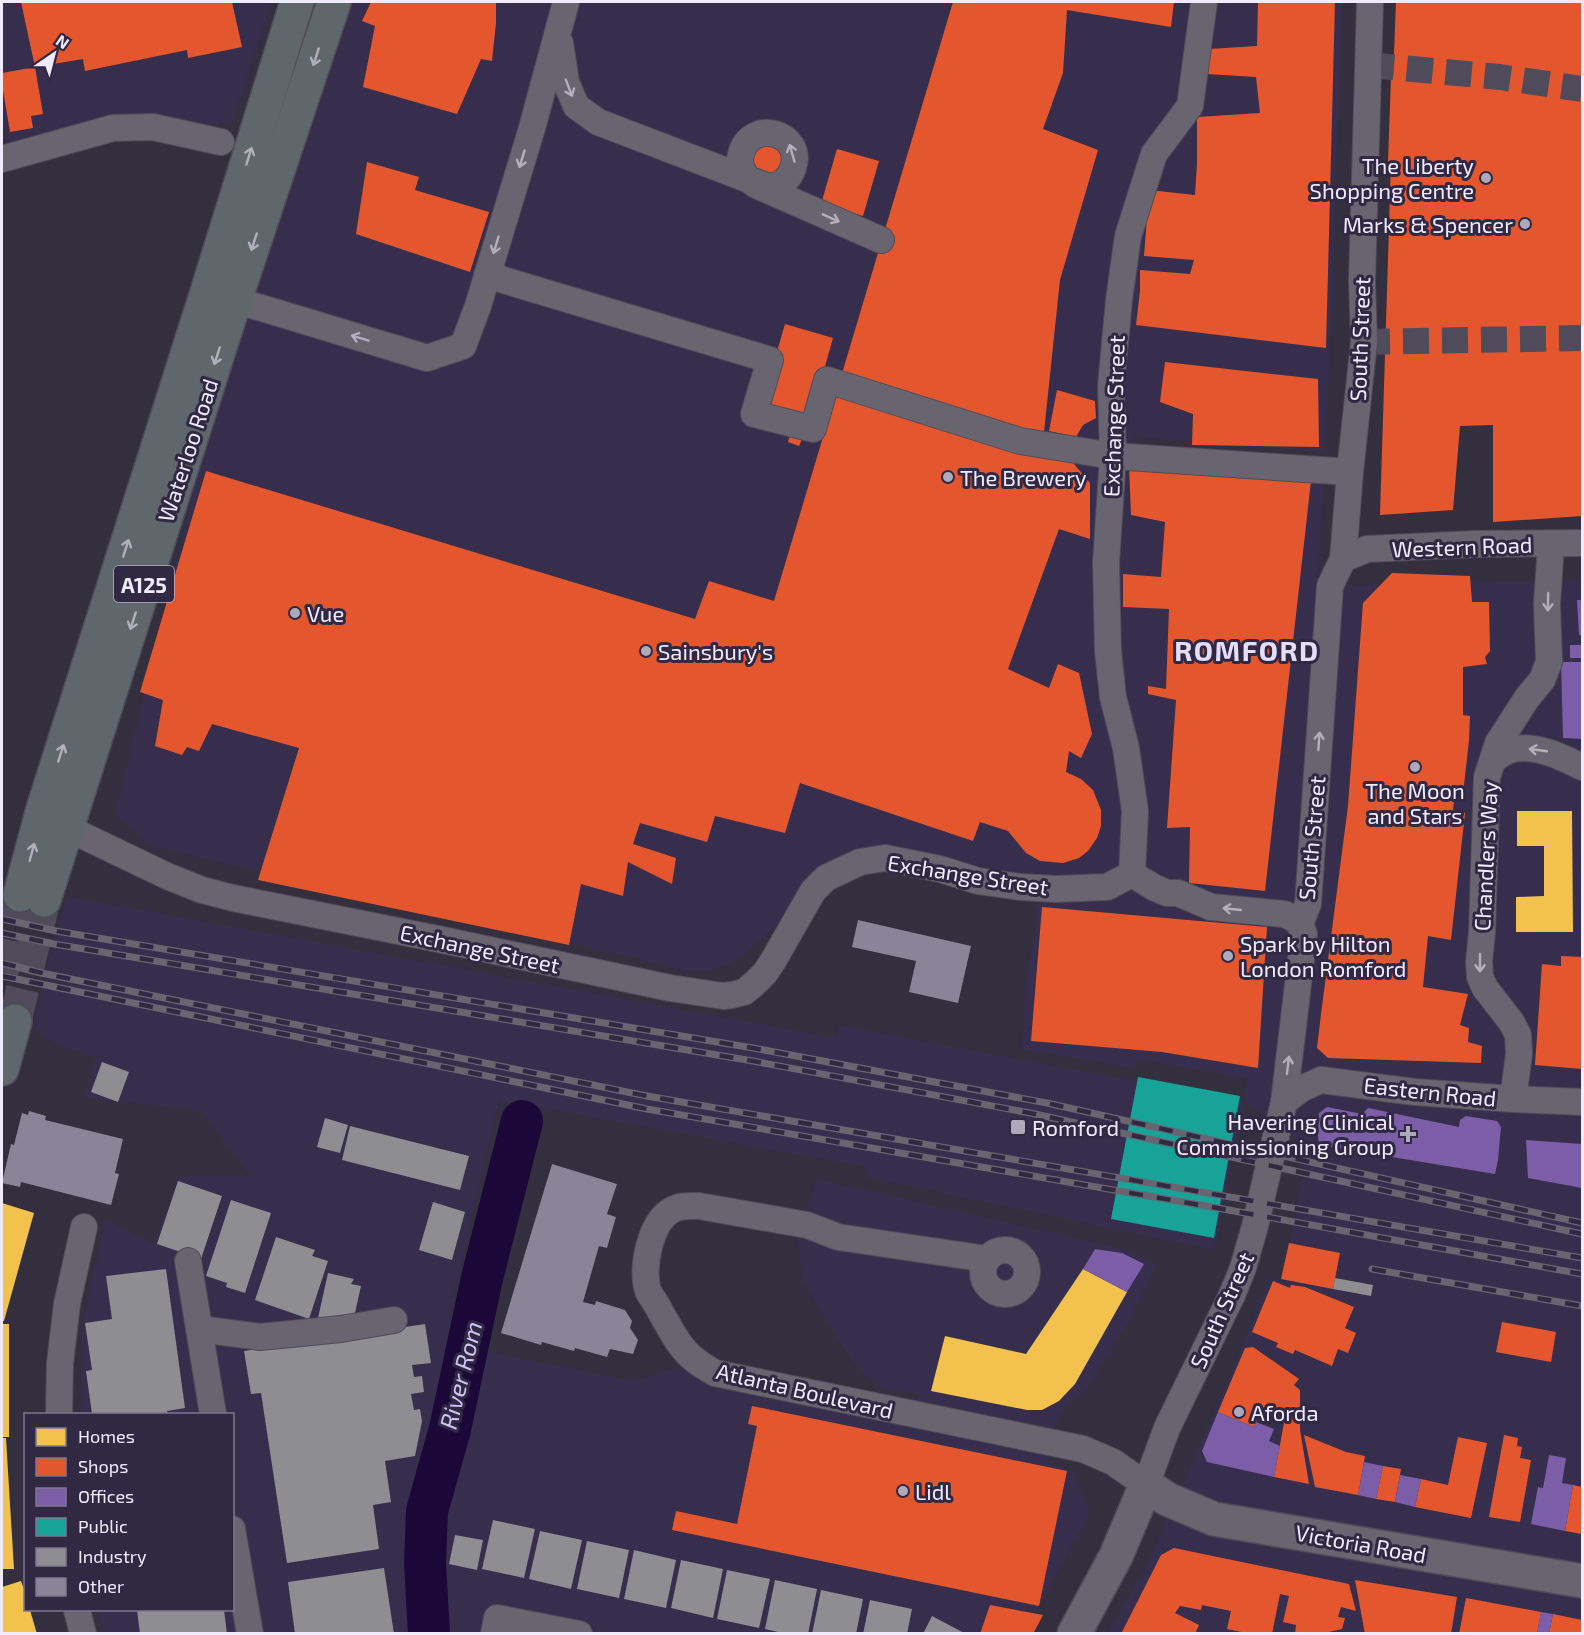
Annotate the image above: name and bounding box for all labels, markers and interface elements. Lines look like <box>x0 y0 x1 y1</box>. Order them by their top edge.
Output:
north arrow <box>24 24 84 84</box>
text: N <box>53 30 73 52</box>
one-way arrow <box>310 47 321 66</box>
one-way arrow <box>564 78 575 97</box>
one-way arrow <box>786 144 797 163</box>
one-way arrow <box>244 147 255 166</box>
one-way arrow <box>516 149 527 168</box>
place label: The Liberty Shopping Centre <box>1310 152 1474 203</box>
marker: The Liberty Shopping Centre <box>1479 171 1493 185</box>
place label: Marks & Spencer <box>1343 211 1513 237</box>
one-way arrow <box>821 213 840 224</box>
marker: Marks & Spencer <box>1518 217 1532 231</box>
one-way arrow <box>248 232 259 251</box>
one-way arrow <box>490 235 501 254</box>
street label: South Street <box>1344 276 1374 402</box>
one-way arrow <box>351 332 370 343</box>
street label: Exchange Street <box>1097 335 1129 497</box>
one-way arrow <box>211 346 222 365</box>
street label: Waterloo Road <box>152 375 222 525</box>
place label: The Brewery <box>960 464 1087 490</box>
marker: The Brewery <box>941 470 955 484</box>
street label: Western Road <box>1391 531 1533 561</box>
one-way arrow <box>121 539 132 558</box>
road number: A125 <box>114 566 174 602</box>
one-way arrow <box>1542 592 1553 612</box>
place label: Vue <box>307 600 344 626</box>
marker: Vue <box>288 606 302 620</box>
one-way arrow <box>126 611 137 630</box>
district label: ROMFORD <box>1174 633 1320 667</box>
place label: Sainsbury's <box>658 638 773 664</box>
marker: Sainsbury's <box>639 644 653 658</box>
one-way arrow <box>1314 732 1325 752</box>
one-way arrow <box>56 744 67 763</box>
one-way arrow <box>1529 745 1549 756</box>
marker: The Moon and Stars <box>1408 760 1422 774</box>
street label: South Street <box>1293 775 1329 901</box>
place label: The Moon and Stars <box>1365 777 1465 828</box>
street label: Chandlers Way <box>1468 780 1502 932</box>
one-way arrow <box>27 843 38 862</box>
street label: Exchange Street <box>886 848 1050 900</box>
one-way arrow <box>1223 903 1243 914</box>
street label: Exchange Street <box>398 918 562 978</box>
place label: Spark by Hilton London Romford <box>1240 930 1406 981</box>
marker: Spark by Hilton London Romford <box>1221 949 1235 963</box>
one-way arrow <box>1474 953 1486 973</box>
one-way arrow <box>1283 1055 1294 1075</box>
street label: Eastern Road <box>1363 1071 1497 1111</box>
place label: Havering Clinical Commissioning Group <box>1176 1108 1394 1159</box>
place label: Romford <box>1032 1114 1119 1140</box>
marker: Romford <box>1009 1118 1027 1136</box>
marker: Havering Clinical Commissioning Group <box>1399 1125 1417 1143</box>
street label: South Street <box>1184 1248 1258 1372</box>
water label: River Rom <box>433 1318 487 1432</box>
street label: Atlanta Boulevard <box>714 1357 896 1423</box>
place label: Aforda <box>1251 1399 1319 1425</box>
marker: Aforda <box>1232 1405 1246 1419</box>
legend <box>24 1413 234 1611</box>
text: Homes <box>78 1425 135 1447</box>
text: Shops <box>78 1455 128 1477</box>
place label: Lidl <box>915 1478 951 1504</box>
marker: Lidl <box>896 1484 910 1498</box>
text: Offices <box>78 1485 134 1507</box>
text: Public <box>78 1515 128 1537</box>
street label: Victoria Road <box>1294 1519 1428 1567</box>
text: Industry <box>78 1545 147 1567</box>
text: Other <box>78 1575 124 1597</box>

